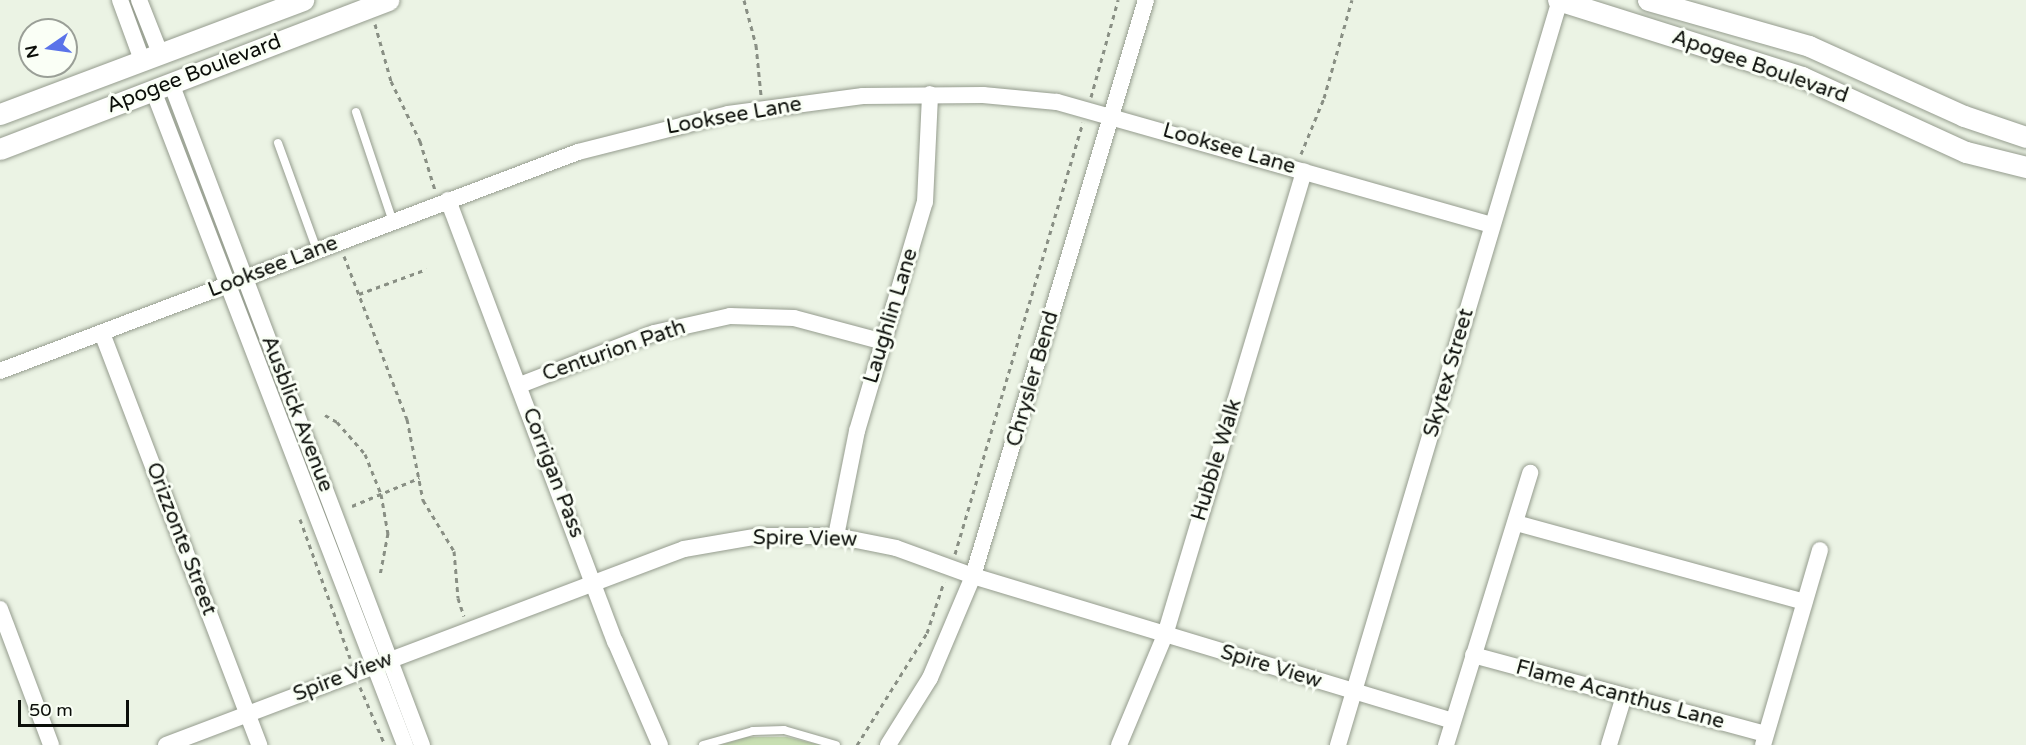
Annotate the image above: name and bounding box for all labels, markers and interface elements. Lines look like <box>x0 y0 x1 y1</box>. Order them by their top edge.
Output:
north arrow <box>18 18 78 78</box>
street label: Apogee Boulevard <box>1669 25 1851 109</box>
street label: Apogee Boulevard <box>103 29 285 119</box>
text: N <box>21 43 44 60</box>
street label: Looksee Lane <box>664 92 804 140</box>
street label: Looksee Lane <box>1160 118 1298 180</box>
street label: Looksee Lane <box>205 231 341 303</box>
street label: Laughlin Lane <box>858 245 924 387</box>
street label: Skytex Street <box>1419 306 1479 440</box>
street label: Chrysler Bend <box>1002 308 1064 450</box>
street label: Centurion Path <box>539 315 689 387</box>
street label: Ausblick Avenue <box>256 332 338 496</box>
street label: Hubble Walk <box>1186 396 1248 524</box>
street label: Corrigan Pass <box>517 404 589 542</box>
street label: Orizzonte Street <box>140 459 222 619</box>
street label: Spire View <box>753 525 857 553</box>
street label: Spire View <box>1217 640 1325 694</box>
street label: Spire View <box>290 647 396 707</box>
street label: Flame Acanthus Lane <box>1513 655 1727 735</box>
scale bar <box>21 688 132 726</box>
text: 50 m <box>29 699 73 721</box>

